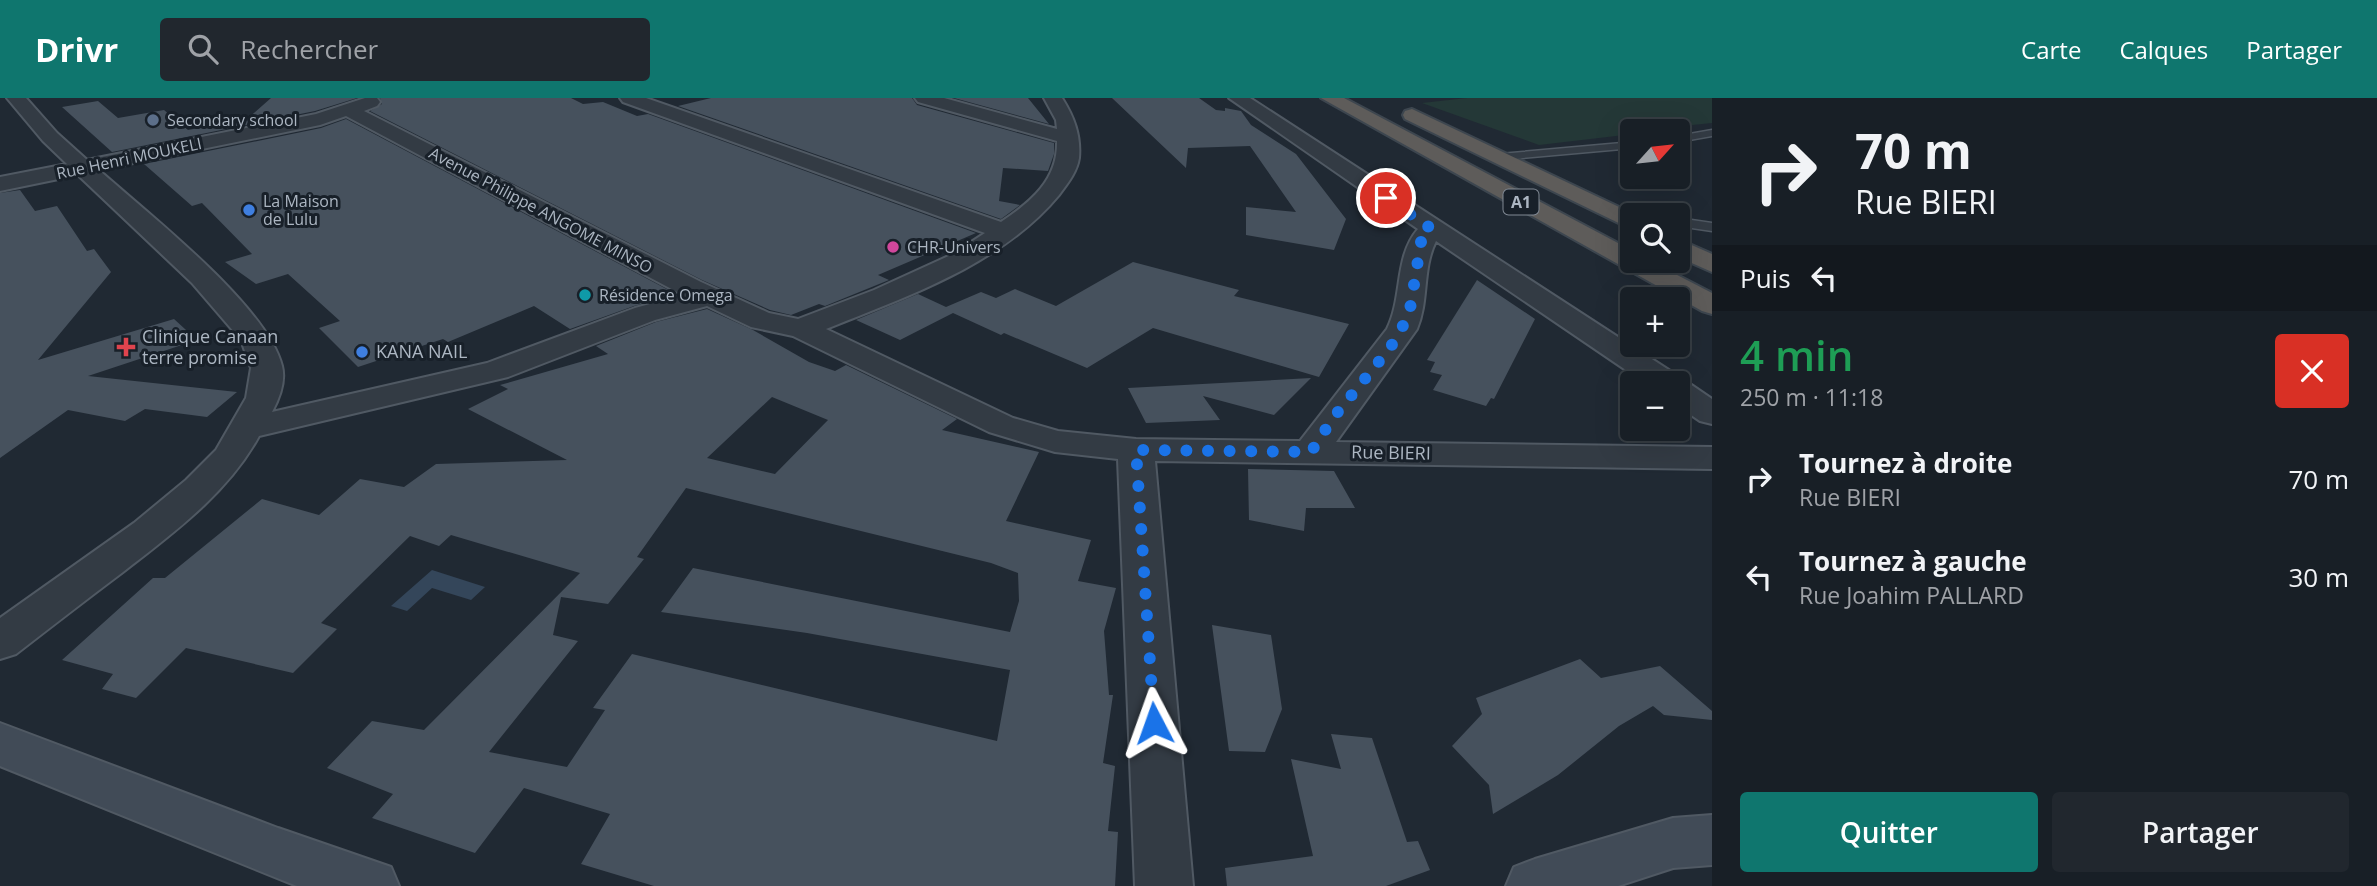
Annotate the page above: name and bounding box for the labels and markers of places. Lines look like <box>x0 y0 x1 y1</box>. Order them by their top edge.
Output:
place label: Secondary school <box>167 109 298 131</box>
marker: Secondary school <box>145 112 161 128</box>
pin <box>1356 168 1416 228</box>
place label: La Maison de Lulu <box>263 190 339 230</box>
marker: La Maison de Lulu <box>241 202 257 218</box>
place label: CHR-Univers <box>907 236 1001 258</box>
marker: CHR-Univers <box>885 239 901 255</box>
place label: Résidence Omega <box>599 284 733 306</box>
marker: Résidence Omega <box>577 287 593 303</box>
place label: Clinique Canaan terre promise <box>142 324 278 369</box>
marker: Clinique Canaan terre promise <box>116 337 136 357</box>
place label: KANA NAIL <box>376 339 467 363</box>
marker: KANA NAIL <box>354 344 370 360</box>

